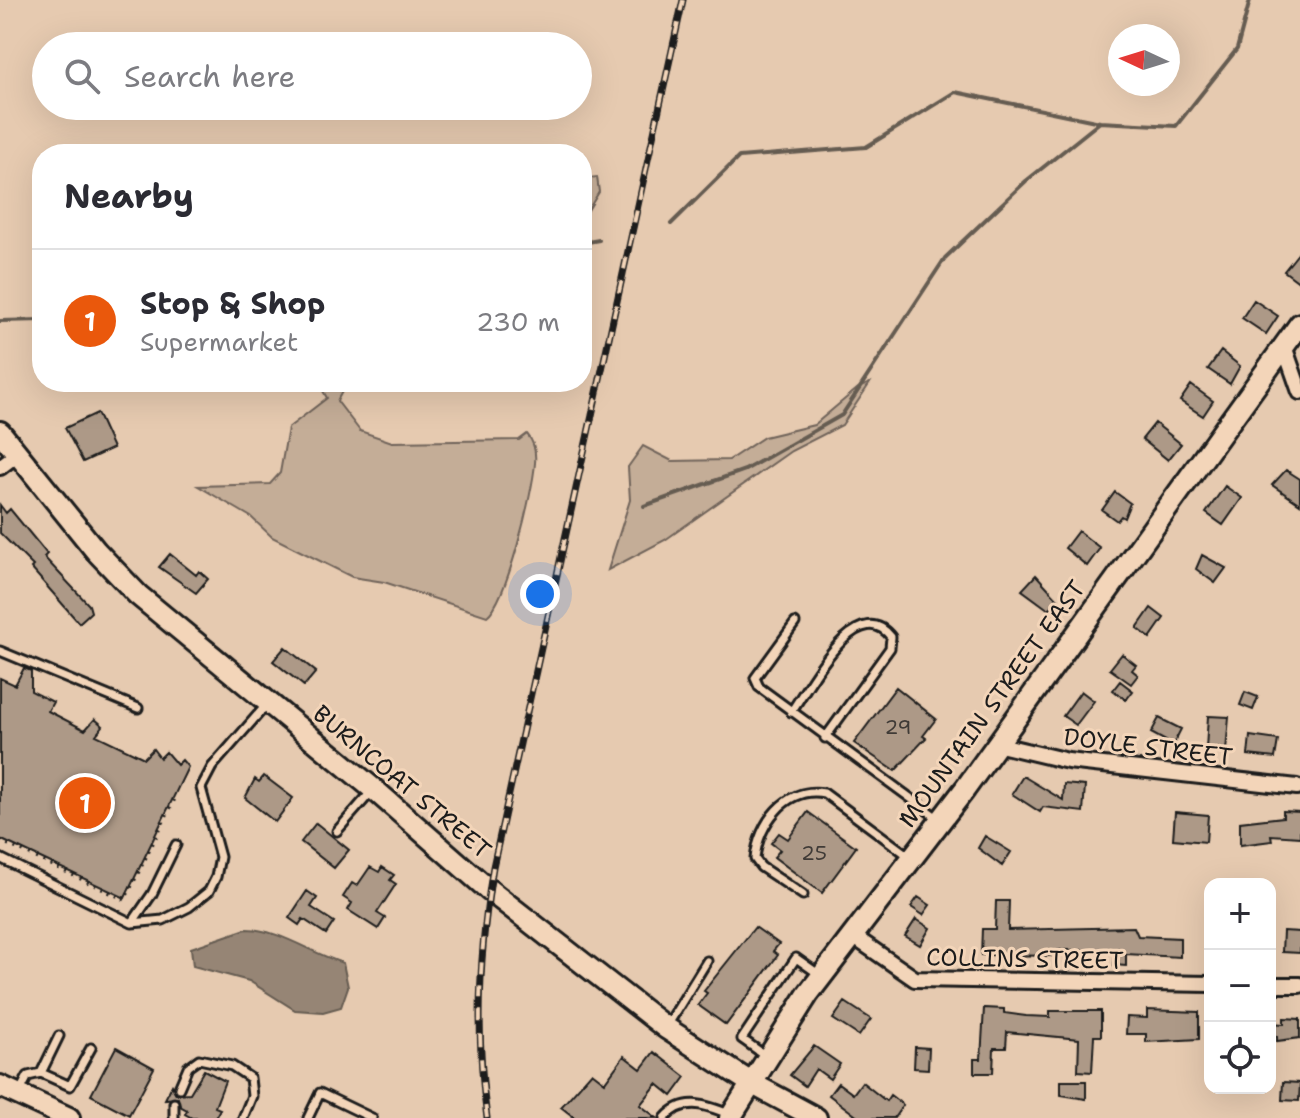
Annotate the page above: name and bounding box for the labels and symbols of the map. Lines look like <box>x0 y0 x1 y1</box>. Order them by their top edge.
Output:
north arrow <box>1108 24 1180 96</box>
your location <box>520 574 560 614</box>
street label: MOUNTAIN STREET EAST <box>891 574 1093 834</box>
street label: BURNCOAT STREET <box>306 698 498 866</box>
house number: 29 <box>885 714 911 740</box>
street label: DOYLE STREET <box>1062 721 1234 773</box>
pin: 1 <box>59 773 111 833</box>
house number: 25 <box>801 840 827 866</box>
street label: COLLINS STREET <box>926 941 1124 977</box>

